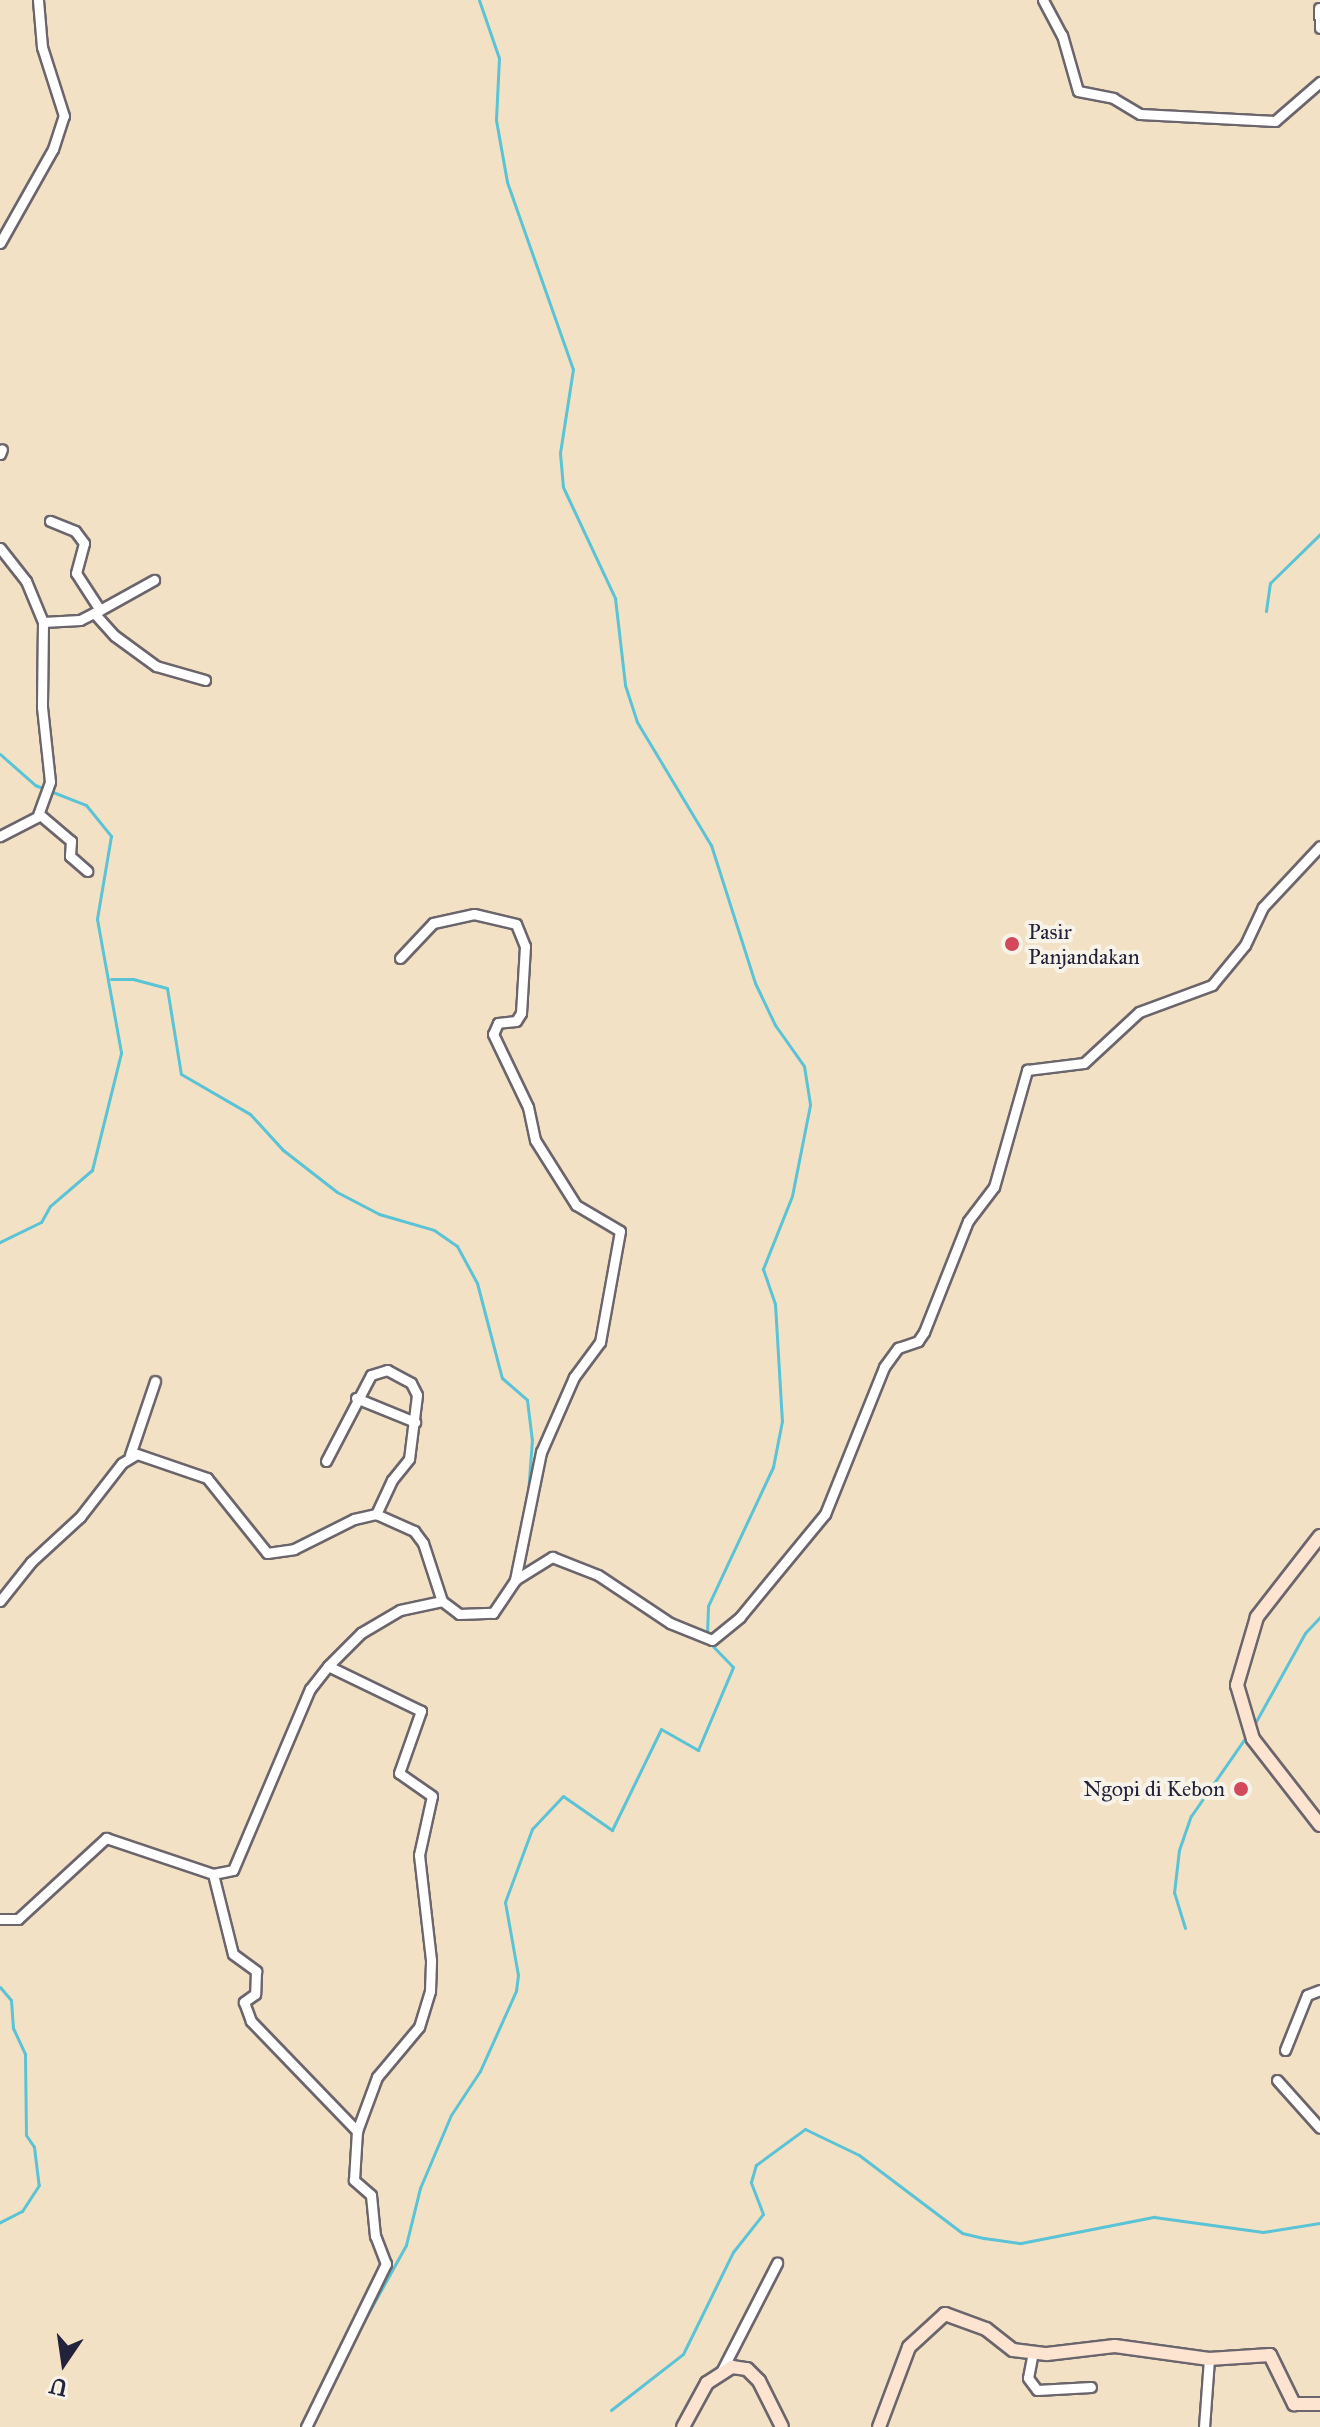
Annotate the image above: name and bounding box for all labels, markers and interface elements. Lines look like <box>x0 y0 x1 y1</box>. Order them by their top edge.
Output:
place label: Pasir Panjandakan <box>1028 918 1140 970</box>
marker: Pasir Panjandakan <box>1003 935 1021 953</box>
place label: Ngopi di Kebon <box>1083 1776 1225 1802</box>
marker: Ngopi di Kebon <box>1232 1780 1250 1798</box>
north arrow <box>24 2323 104 2403</box>
text: U <box>47 2372 70 2402</box>

